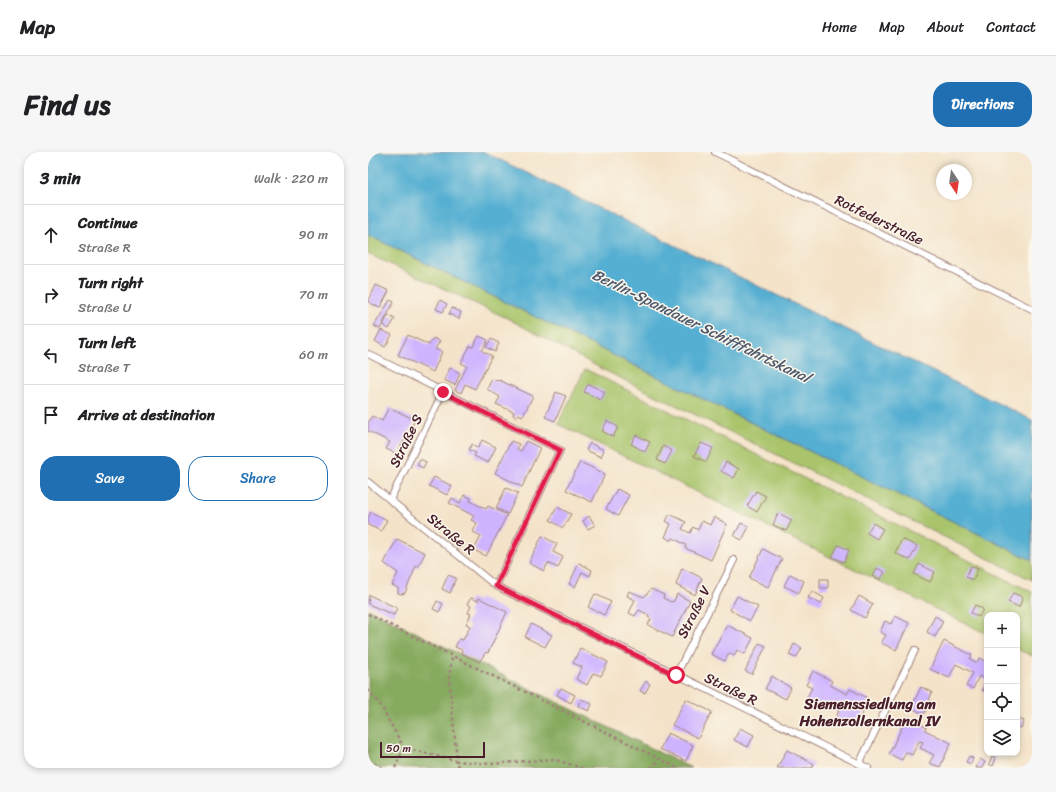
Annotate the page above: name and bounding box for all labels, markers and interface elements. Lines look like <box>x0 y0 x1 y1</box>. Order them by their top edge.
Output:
text: Map <box>20 11 55 44</box>
text: Home <box>822 15 857 40</box>
text: Map <box>879 15 905 40</box>
text: About <box>927 15 964 40</box>
text: Contact <box>986 15 1036 40</box>
text: Find us <box>24 80 111 129</box>
button: Directions <box>933 82 1032 127</box>
text: 3 min <box>40 163 81 193</box>
north arrow <box>936 164 972 200</box>
text: Walk · 220 m <box>254 167 328 190</box>
street label: Rotfederstraße <box>830 188 928 252</box>
text: Continue <box>78 210 138 236</box>
text: 90 m <box>298 223 328 246</box>
icon: ahead <box>40 224 62 246</box>
text: Straße R <box>78 236 131 259</box>
water label: Berlin-Spandauer Schifffahrtskanal <box>588 262 818 392</box>
text: Turn right <box>78 270 143 296</box>
text: 70 m <box>299 283 328 306</box>
icon: right <box>40 284 62 306</box>
text: Straße U <box>78 296 131 319</box>
text: Turn left <box>78 330 136 356</box>
text: 60 m <box>299 343 328 366</box>
icon: left <box>40 344 62 366</box>
text: Straße T <box>78 356 130 379</box>
route end <box>434 383 452 401</box>
text: Arrive at destination <box>78 402 215 428</box>
icon: arrive <box>40 404 62 426</box>
street label: Straße S <box>382 410 430 472</box>
button: Save <box>40 456 180 501</box>
button: Share <box>188 456 328 501</box>
street label: Straße R <box>421 506 481 562</box>
street label: Straße V <box>670 581 718 643</box>
map controls <box>984 612 1020 756</box>
button: + <box>984 612 1020 648</box>
button: − <box>984 648 1020 684</box>
street label: Straße R <box>700 665 762 713</box>
route start <box>667 666 685 684</box>
button: locate <box>984 684 1020 720</box>
district label: Siemenssiedlung am Hohenzollernkanal IV <box>798 691 942 734</box>
button: layers <box>984 720 1020 756</box>
text: 50 m <box>386 739 411 758</box>
scale bar <box>380 740 485 759</box>

